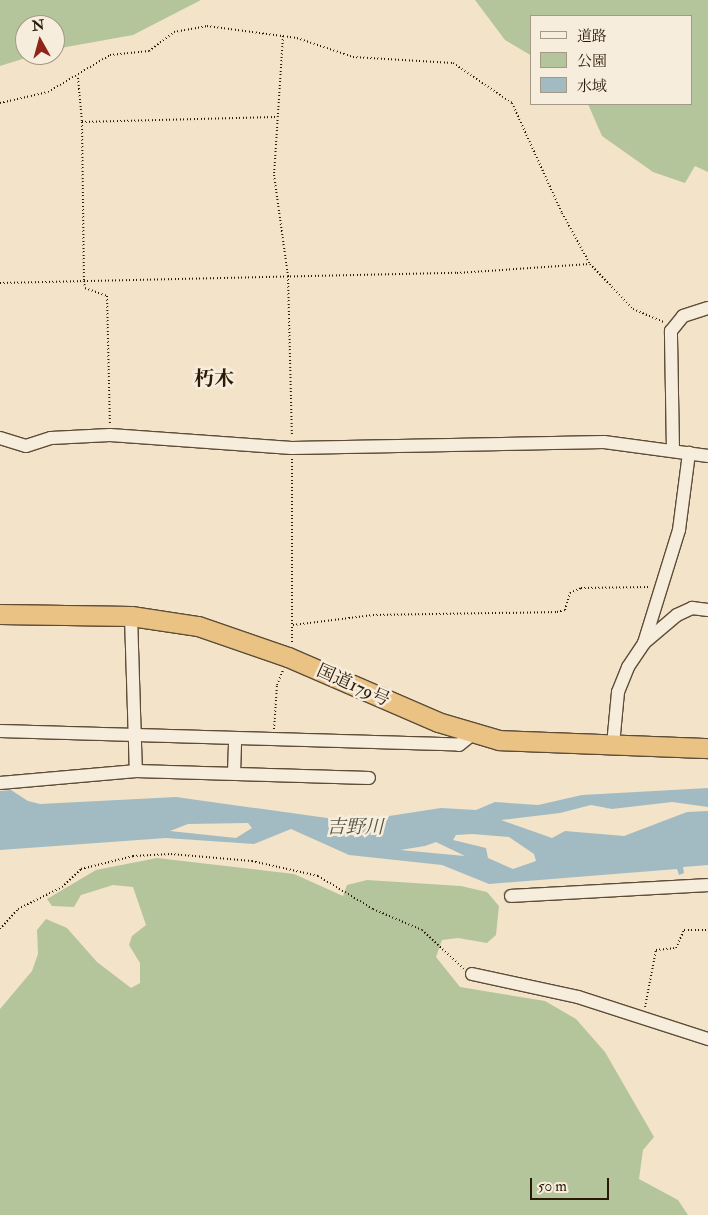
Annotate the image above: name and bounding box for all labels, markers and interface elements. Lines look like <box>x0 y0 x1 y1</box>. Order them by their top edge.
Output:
north arrow <box>15 15 65 65</box>
legend <box>530 15 693 105</box>
text: N <box>31 16 45 35</box>
text: 道路 <box>577 27 607 46</box>
text: 公園 <box>577 52 607 71</box>
text: 水域 <box>577 77 607 96</box>
district label: 朽木 <box>194 366 234 390</box>
street label: 国道179号 <box>313 660 393 712</box>
water label: 吉野川 <box>327 817 383 839</box>
scale bar <box>533 1168 612 1200</box>
text: 50 m <box>538 1177 567 1196</box>

